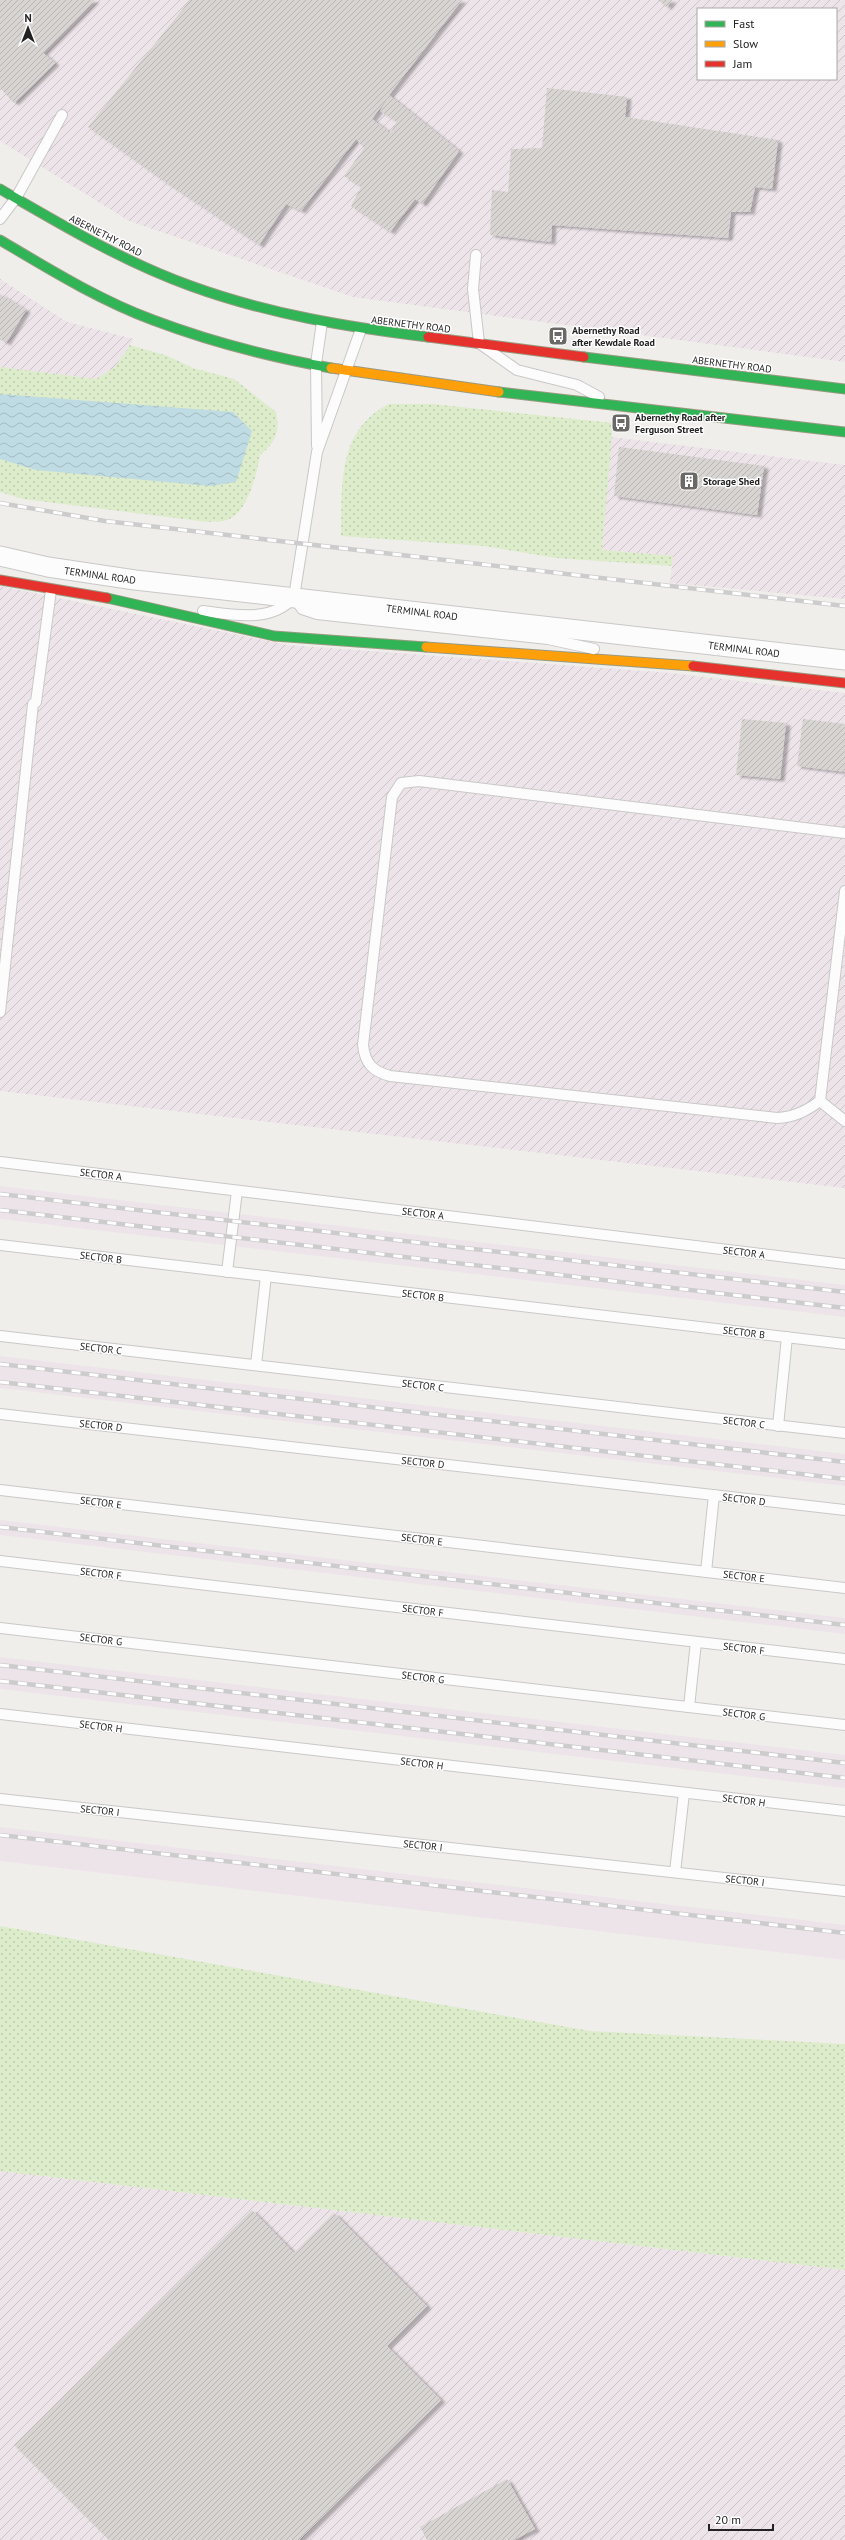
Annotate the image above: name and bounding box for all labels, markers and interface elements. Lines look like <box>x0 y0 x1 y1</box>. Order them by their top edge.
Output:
north arrow <box>8 8 48 48</box>
legend <box>697 8 837 80</box>
text: N <box>24 11 32 25</box>
text: Fast <box>733 16 754 31</box>
text: Slow <box>733 36 758 51</box>
text: Jam <box>732 56 752 71</box>
street label: ABERNETHY ROAD <box>67 212 144 259</box>
street label: ABERNETHY ROAD <box>371 313 451 336</box>
place label: Abernethy Road after Kewdale Road <box>572 324 655 349</box>
bus stop icon: Abernethy Road after Kewdale Road <box>547 325 569 347</box>
street label: ABERNETHY ROAD <box>692 353 772 376</box>
place label: Abernethy Road after Ferguson Street <box>635 411 726 436</box>
bus stop icon: Abernethy Road after Ferguson Street <box>610 412 632 434</box>
building icon: Storage Shed <box>678 470 700 492</box>
place label: Storage Shed <box>703 475 760 488</box>
street label: TERMINAL ROAD <box>63 564 137 587</box>
street label: TERMINAL ROAD <box>385 602 459 623</box>
street label: TERMINAL ROAD <box>707 639 781 660</box>
street label: SECTOR A <box>79 1165 123 1184</box>
street label: SECTOR A <box>401 1204 445 1223</box>
street label: SECTOR A <box>722 1243 766 1262</box>
street label: SECTOR B <box>79 1248 123 1267</box>
street label: SECTOR B <box>401 1286 445 1305</box>
street label: SECTOR B <box>722 1323 766 1342</box>
street label: SECTOR C <box>79 1339 123 1358</box>
street label: SECTOR C <box>401 1376 445 1395</box>
street label: SECTOR C <box>722 1413 766 1432</box>
street label: SECTOR D <box>79 1417 123 1434</box>
street label: SECTOR D <box>401 1454 445 1471</box>
street label: SECTOR D <box>722 1490 766 1509</box>
street label: SECTOR E <box>79 1493 123 1512</box>
street label: SECTOR E <box>400 1530 444 1549</box>
street label: SECTOR F <box>79 1564 122 1582</box>
street label: SECTOR E <box>722 1567 766 1586</box>
street label: SECTOR F <box>401 1601 444 1619</box>
street label: SECTOR G <box>79 1630 123 1649</box>
street label: SECTOR F <box>722 1639 765 1657</box>
street label: SECTOR G <box>401 1668 445 1687</box>
street label: SECTOR G <box>722 1705 766 1724</box>
street label: SECTOR H <box>79 1717 123 1736</box>
street label: SECTOR H <box>400 1754 444 1773</box>
street label: SECTOR H <box>722 1791 766 1810</box>
street label: SECTOR I <box>80 1802 120 1819</box>
street label: SECTOR I <box>403 1837 443 1854</box>
street label: SECTOR I <box>725 1872 765 1889</box>
scale bar <box>709 2506 773 2532</box>
text: 20 m <box>715 2512 741 2527</box>

